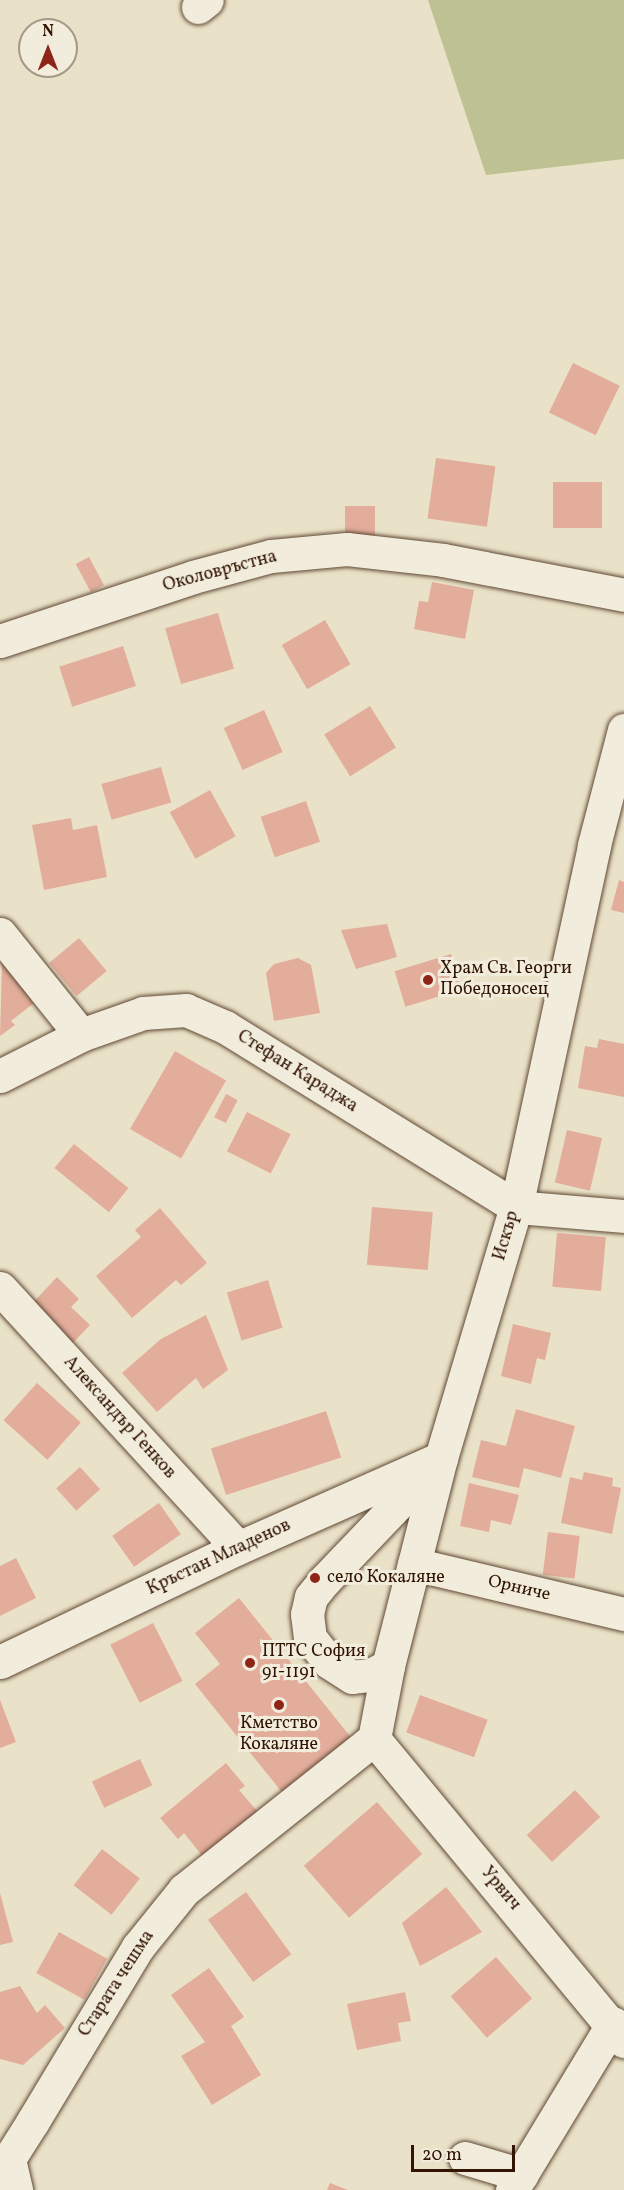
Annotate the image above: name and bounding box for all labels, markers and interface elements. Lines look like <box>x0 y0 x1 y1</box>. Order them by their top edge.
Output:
north arrow <box>18 18 78 78</box>
text: N <box>42 21 54 43</box>
street label: Околовръстна <box>161 546 279 598</box>
place label: Храм Св. Георги Победоносец <box>440 959 572 1002</box>
marker: Храм Св. Георги Победоносец <box>421 973 435 987</box>
street label: Стефан Караджа <box>233 1026 361 1118</box>
street label: Искър <box>490 1209 524 1263</box>
street label: Александър Генков <box>58 1352 180 1484</box>
street label: Кръстан Младенов <box>144 1515 294 1601</box>
place label: село Кокаляне <box>327 1567 445 1589</box>
marker: село Кокаляне <box>308 1571 322 1585</box>
street label: Орниче <box>486 1571 552 1607</box>
place label: ПТТС София 91-1191 <box>262 1642 365 1684</box>
marker: ПТТС София 91-1191 <box>243 1656 257 1670</box>
marker: Кметство Кокаляне <box>272 1698 286 1712</box>
place label: Кметство Кокаляне <box>240 1714 318 1756</box>
street label: Урвич <box>475 1863 525 1915</box>
street label: Старата чешма <box>74 1926 160 2042</box>
scale bar <box>414 2133 518 2171</box>
text: 20 m <box>422 2143 462 2168</box>

